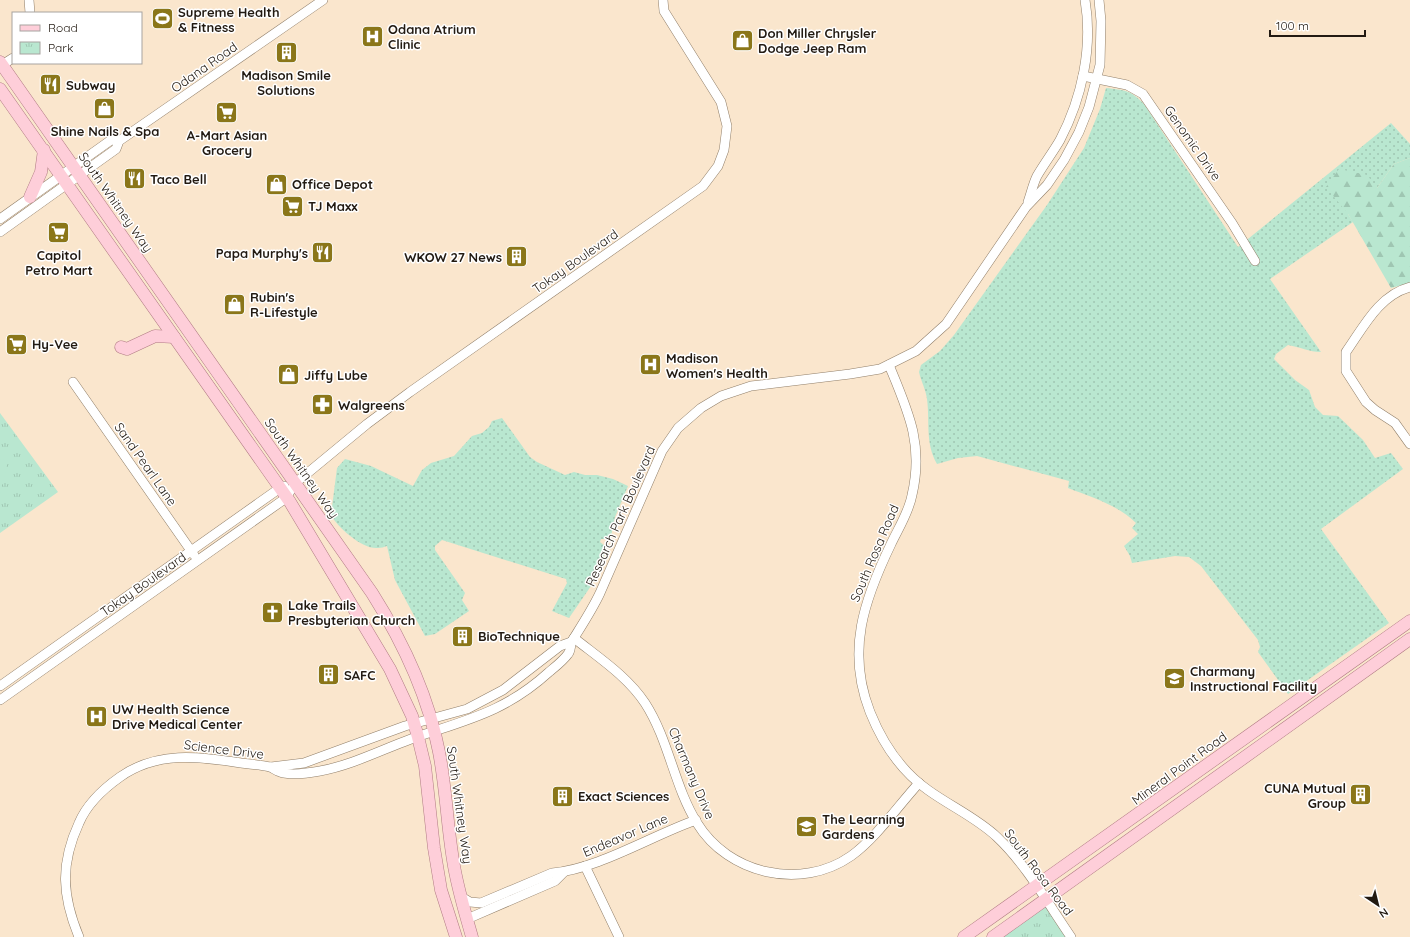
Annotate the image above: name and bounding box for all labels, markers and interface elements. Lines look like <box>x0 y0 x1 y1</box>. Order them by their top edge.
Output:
place label: Supreme Health & Fitness <box>178 4 280 35</box>
sports icon: Supreme Health & Fitness <box>149 6 175 32</box>
legend <box>12 12 142 64</box>
scale bar <box>1270 12 1365 38</box>
text: 100 m <box>1276 18 1309 33</box>
text: Road <box>48 20 78 35</box>
place label: Odana Atrium Clinic <box>388 21 476 52</box>
hospital icon: Odana Atrium Clinic <box>359 23 385 49</box>
place label: Don Miller Chrysler Dodge Jeep Ram <box>758 25 877 56</box>
shop icon: Don Miller Chrysler Dodge Jeep Ram <box>730 27 756 53</box>
street label: Odana Road <box>168 38 240 96</box>
text: Park <box>48 40 73 55</box>
building icon: Madison Smile Solutions <box>273 40 299 66</box>
place label: Madison Smile Solutions <box>241 67 331 98</box>
restaurant icon: Subway <box>38 72 64 98</box>
place label: Subway <box>66 77 115 93</box>
shop icon: Shine Nails & Spa <box>92 96 118 122</box>
supermarket icon: A-Mart Asian Grocery <box>214 100 240 126</box>
street label: Genomic Drive <box>1161 102 1225 184</box>
place label: Shine Nails & Spa <box>51 123 159 139</box>
place label: A-Mart Asian Grocery <box>187 127 267 158</box>
street label: South Whitney Way <box>75 149 157 255</box>
restaurant icon: Taco Bell <box>122 166 148 192</box>
place label: Taco Bell <box>150 171 207 187</box>
shop icon: Office Depot <box>263 171 289 197</box>
place label: Office Depot <box>292 176 373 192</box>
supermarket icon: TJ Maxx <box>279 193 305 219</box>
place label: TJ Maxx <box>308 198 358 214</box>
supermarket icon: Capitol Petro Mart <box>46 220 72 246</box>
street label: Tokay Boulevard <box>529 225 621 297</box>
restaurant icon: Papa Murphy's <box>310 240 336 266</box>
building icon: WKOW 27 News <box>504 244 530 270</box>
place label: Papa Murphy's <box>216 245 308 261</box>
place label: Capitol Petro Mart <box>25 247 93 278</box>
place label: WKOW 27 News <box>404 249 502 265</box>
place label: Rubin's R-Lifestyle <box>250 289 318 320</box>
shop icon: Rubin's R-Lifestyle <box>221 291 247 317</box>
supermarket icon: Hy-Vee <box>3 331 29 357</box>
place label: Hy-Vee <box>32 336 78 352</box>
place label: Madison Women's Health <box>666 350 768 381</box>
hospital icon: Madison Women's Health <box>638 352 664 378</box>
shop icon: Jiffy Lube <box>275 362 301 388</box>
place label: Jiffy Lube <box>304 367 368 383</box>
pharmacy icon: Walgreens <box>309 392 335 418</box>
place label: Walgreens <box>338 397 405 413</box>
street label: South Whitney Way <box>261 415 343 521</box>
street label: Sand Pearl Lane <box>111 419 181 509</box>
street label: Research Park Boulevard <box>582 443 658 589</box>
street label: South Rosa Road <box>846 502 902 604</box>
street label: Tokay Boulevard <box>97 548 189 620</box>
place label: Lake Trails Presbyterian Church <box>288 597 415 628</box>
church icon: Lake Trails Presbyterian Church <box>260 599 286 625</box>
building icon: BioTechnique <box>450 623 476 649</box>
place label: BioTechnique <box>478 628 560 644</box>
building icon: SAFC <box>316 662 342 688</box>
place label: Charmany Instructional Facility <box>1190 663 1317 694</box>
school or university icon: Charmany Instructional Facility <box>1162 665 1188 691</box>
place label: SAFC <box>344 667 375 683</box>
place label: UW Health Science Drive Medical Center <box>112 701 243 732</box>
hospital icon: UW Health Science Drive Medical Center <box>83 703 109 729</box>
street label: Charmany Drive <box>665 725 719 821</box>
street label: Mineral Point Road <box>1128 728 1230 808</box>
street label: Science Drive <box>183 736 265 762</box>
street label: South Whitney Way <box>444 745 476 865</box>
place label: CUNA Mutual Group <box>1264 780 1346 811</box>
building icon: CUNA Mutual Group <box>1348 782 1374 808</box>
building icon: Exact Sciences <box>550 783 576 809</box>
place label: Exact Sciences <box>578 788 669 804</box>
street label: Endeavor Lane <box>580 810 670 860</box>
place label: The Learning Gardens <box>822 811 905 842</box>
school or university icon: The Learning Gardens <box>793 813 819 839</box>
street label: South Rosa Road <box>1001 826 1077 918</box>
north arrow <box>1358 885 1398 925</box>
text: N <box>1376 905 1391 921</box>

